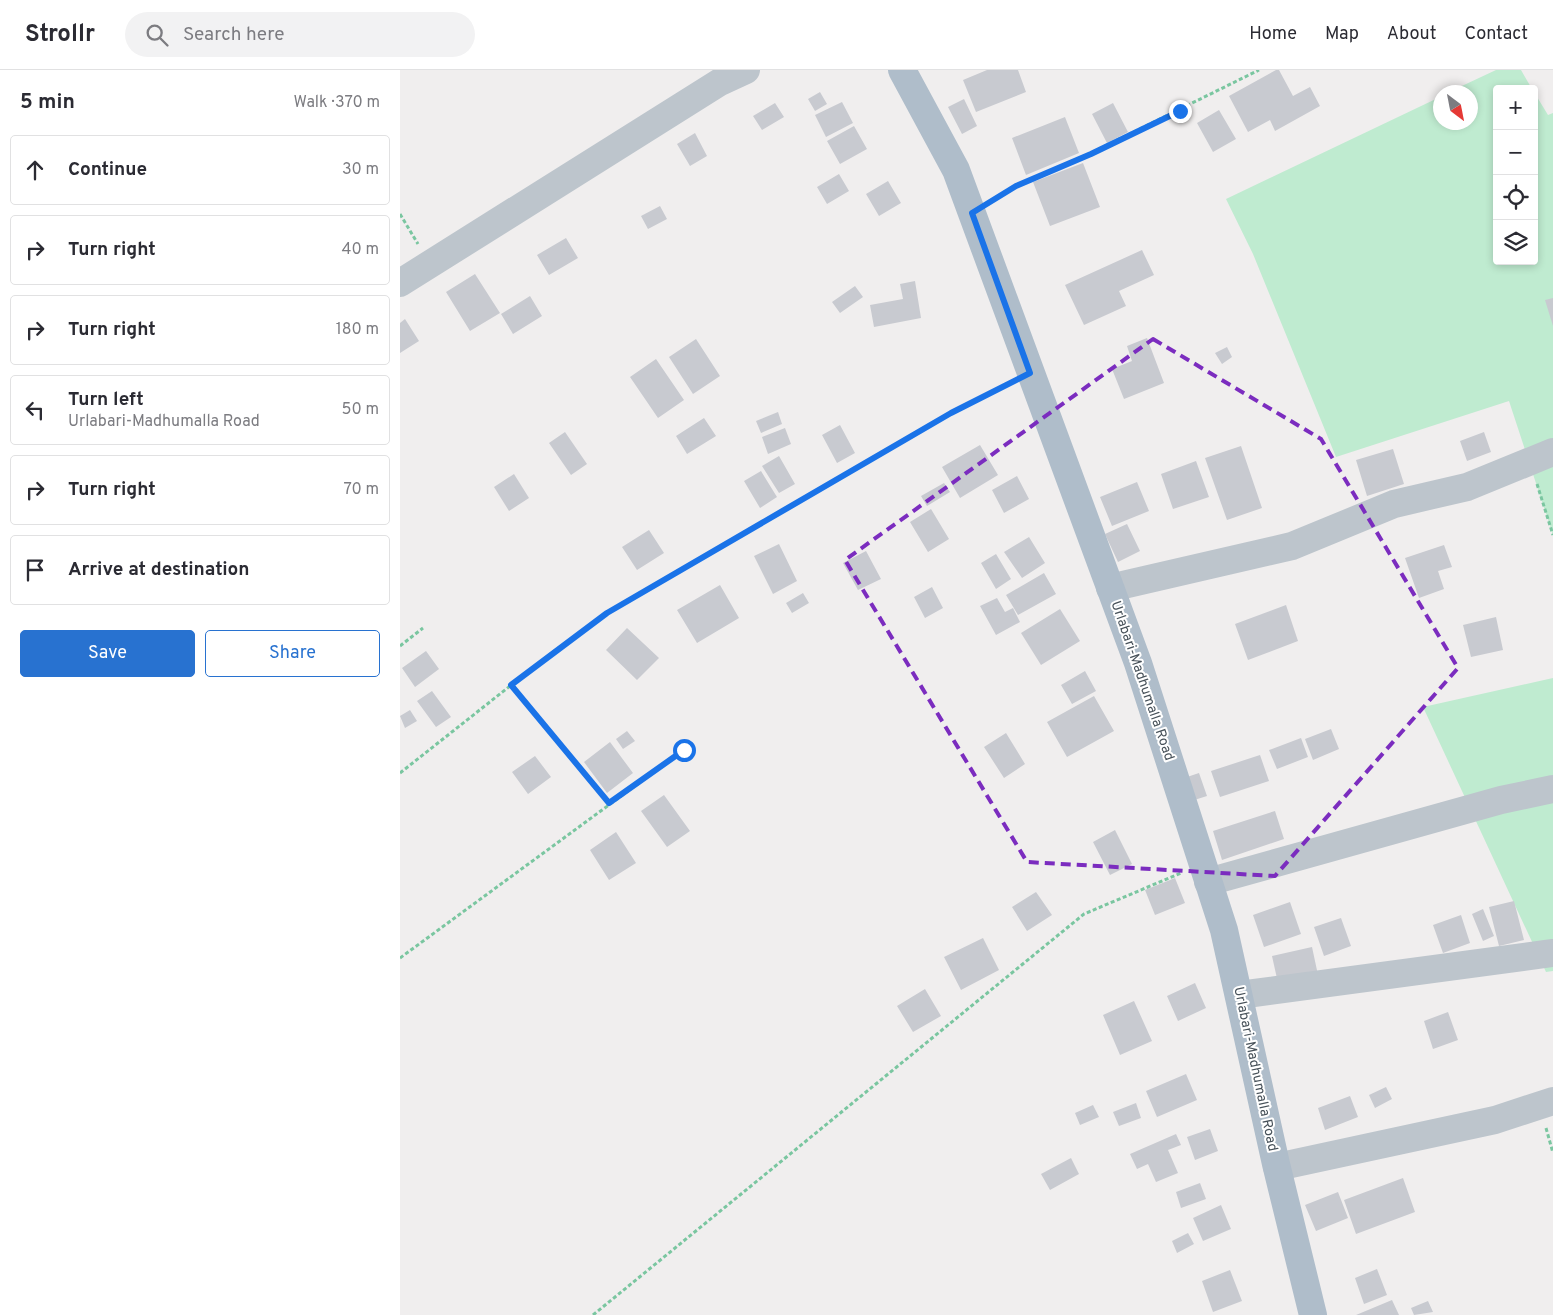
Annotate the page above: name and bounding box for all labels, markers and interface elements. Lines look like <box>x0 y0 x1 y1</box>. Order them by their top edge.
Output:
search box <box>125 12 475 57</box>
text: Strollr <box>25 20 95 50</box>
icon: search <box>143 21 171 49</box>
text: Search here <box>183 23 284 47</box>
text: Home <box>1249 23 1297 46</box>
text: Map <box>1325 23 1359 46</box>
text: About <box>1387 23 1436 46</box>
text: Contact <box>1464 23 1528 46</box>
north arrow <box>1433 85 1478 130</box>
map controls <box>1493 85 1538 265</box>
button: + <box>1493 85 1538 130</box>
text: 5 min <box>20 89 75 116</box>
text: Walk · 370 m <box>293 93 380 113</box>
route end <box>1169 100 1192 123</box>
button: − <box>1493 130 1538 175</box>
icon: ahead <box>21 156 49 184</box>
text: Continue <box>68 158 147 182</box>
text: 30 m <box>342 160 379 180</box>
button: locate <box>1493 175 1538 220</box>
button: layers <box>1493 220 1538 265</box>
icon: right <box>21 236 49 264</box>
text: Turn right <box>68 238 156 262</box>
text: 40 m <box>341 240 379 260</box>
icon: right <box>21 316 49 344</box>
text: Turn right <box>68 318 156 342</box>
text: 180 m <box>336 320 379 340</box>
text: Turn left <box>68 388 144 412</box>
icon: left <box>21 396 49 424</box>
text: 50 m <box>342 400 379 420</box>
text: Urlabari-Madhumalla Road <box>68 412 260 432</box>
icon: right <box>21 476 49 504</box>
text: Turn right <box>68 478 156 502</box>
text: 70 m <box>344 480 379 500</box>
icon: arrive <box>21 556 49 584</box>
text: Arrive at destination <box>68 558 249 582</box>
street label: Urlabari-Madhumalla Road <box>1107 599 1177 763</box>
button: Save <box>20 630 195 677</box>
button: Share <box>205 630 380 677</box>
route start <box>673 739 696 762</box>
street label: Urlabari-Madhumalla Road <box>1229 985 1281 1153</box>

